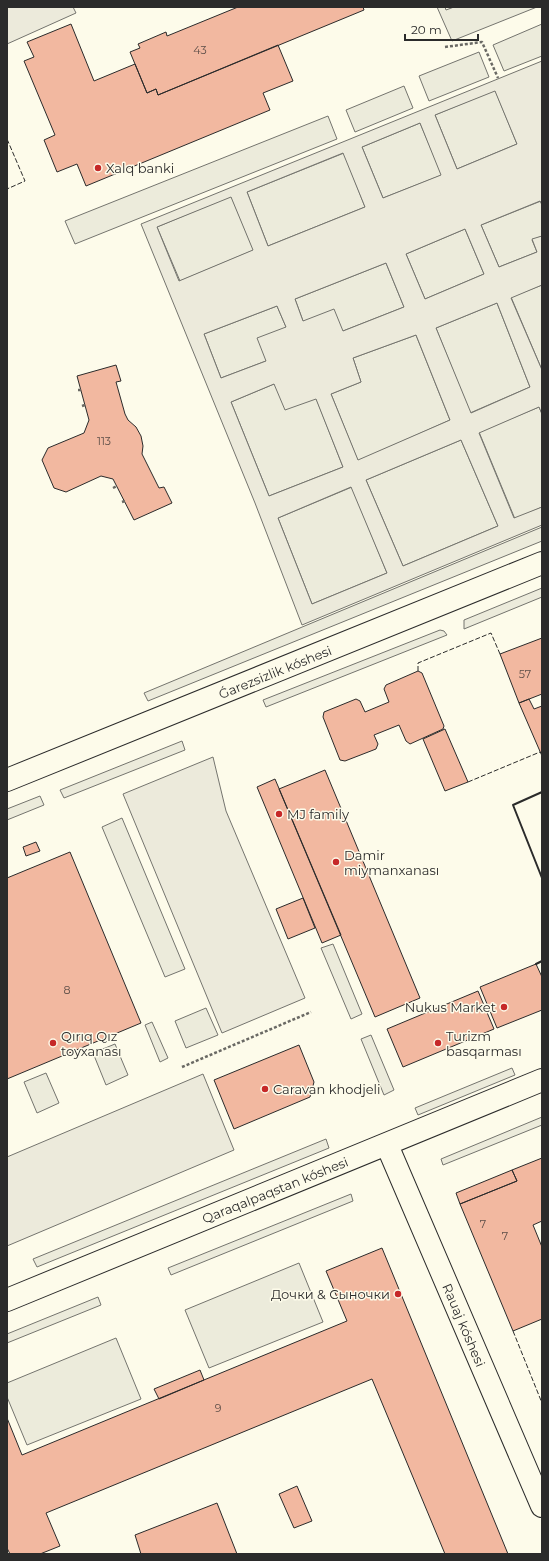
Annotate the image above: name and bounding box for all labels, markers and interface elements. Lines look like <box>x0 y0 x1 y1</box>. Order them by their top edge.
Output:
scale bar <box>405 16 478 42</box>
text: 20 m <box>411 22 442 37</box>
house number: 43 <box>193 43 207 57</box>
place label: Xalq banki <box>106 160 174 176</box>
marker: Xalq banki <box>93 163 103 173</box>
house number: 113 <box>97 434 111 448</box>
street label: Ǵarezsizlik kóshesi <box>216 642 334 702</box>
house number: 57 <box>519 667 531 681</box>
place label: MJ family <box>287 806 350 822</box>
marker: MJ family <box>274 809 284 819</box>
place label: Damir miymanxanası <box>344 847 439 878</box>
marker: Damir miymanxanası <box>331 857 341 867</box>
house number: 8 <box>63 983 71 997</box>
place label: Nukus Market <box>405 999 496 1015</box>
marker: Nukus Market <box>499 1002 509 1012</box>
place label: Qırıq Qız toyxanası <box>61 1028 122 1059</box>
place label: Turizm basqarması <box>446 1028 522 1059</box>
marker: Qırıq Qız toyxanası <box>48 1038 58 1048</box>
marker: Turizm basqarması <box>433 1038 443 1048</box>
place label: Caravan khodjeli <box>273 1081 381 1097</box>
marker: Caravan khodjeli <box>260 1084 270 1094</box>
street label: Qaraqalpaqstan kóshesi <box>200 1153 350 1227</box>
house number: 7 <box>480 1217 486 1231</box>
house number: 7 <box>502 1229 508 1243</box>
street label: Rauaj kóshesi <box>439 1281 489 1369</box>
place label: Дочки & Сыночки <box>271 1286 390 1302</box>
marker: Дочки & Сыночки <box>393 1289 403 1299</box>
house number: 9 <box>215 1401 222 1415</box>

